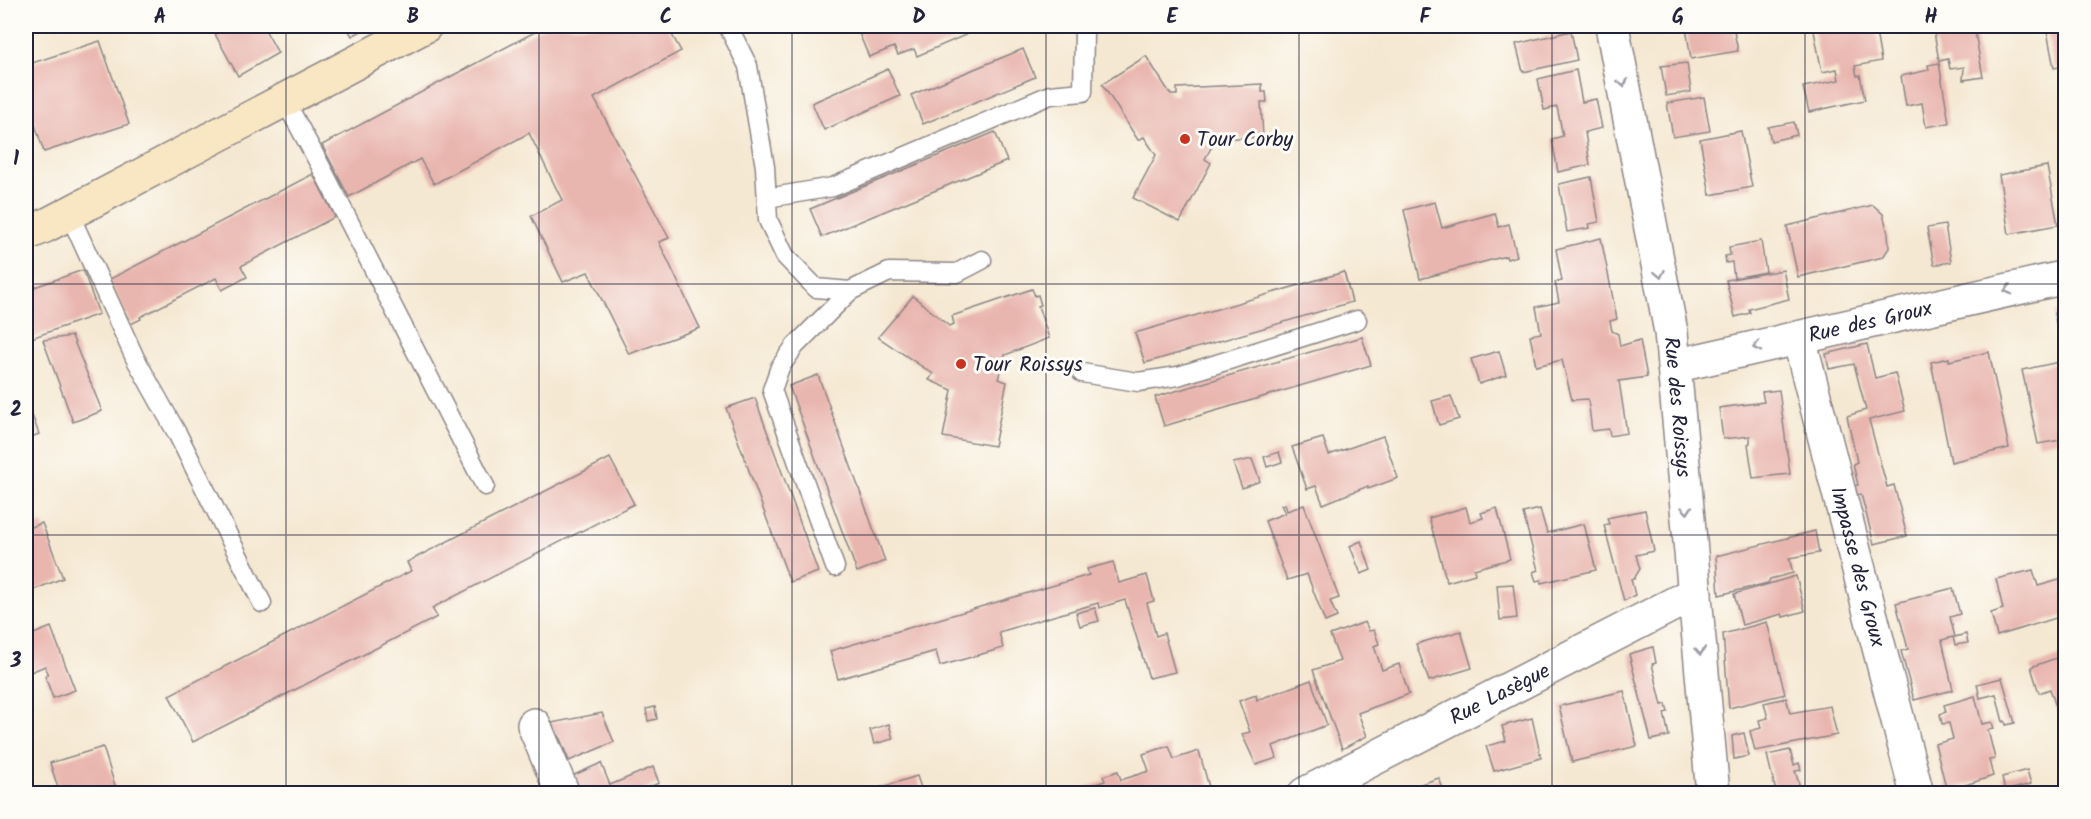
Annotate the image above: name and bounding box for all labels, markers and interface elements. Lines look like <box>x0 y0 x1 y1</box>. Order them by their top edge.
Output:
text: A <box>154 2 166 34</box>
text: B <box>407 2 419 34</box>
text: C <box>660 2 672 34</box>
text: D <box>912 2 926 34</box>
text: E <box>1166 2 1178 34</box>
text: F <box>1420 2 1432 34</box>
text: G <box>1672 2 1684 34</box>
text: H <box>1924 2 1938 34</box>
one-way arrow <box>1616 78 1629 88</box>
place label: Tour Corby <box>1197 124 1293 157</box>
marker: Tour Corby <box>1178 132 1192 146</box>
text: 1 <box>13 144 19 176</box>
one-way arrow <box>1653 269 1666 279</box>
one-way arrow <box>2004 283 2014 296</box>
street label: Rue des Groux <box>1805 293 1936 353</box>
street label: Rue des Roissys <box>1654 335 1699 479</box>
one-way arrow <box>1752 340 1762 353</box>
place label: Tour Roissys <box>973 349 1083 382</box>
marker: Tour Roissys <box>954 357 968 371</box>
text: 2 <box>10 395 22 427</box>
street label: Impasse des Groux <box>1820 483 1894 652</box>
one-way arrow <box>1680 505 1693 514</box>
text: 3 <box>10 646 22 678</box>
one-way arrow <box>1693 647 1706 656</box>
street label: Rue Lasègue <box>1444 655 1557 735</box>

